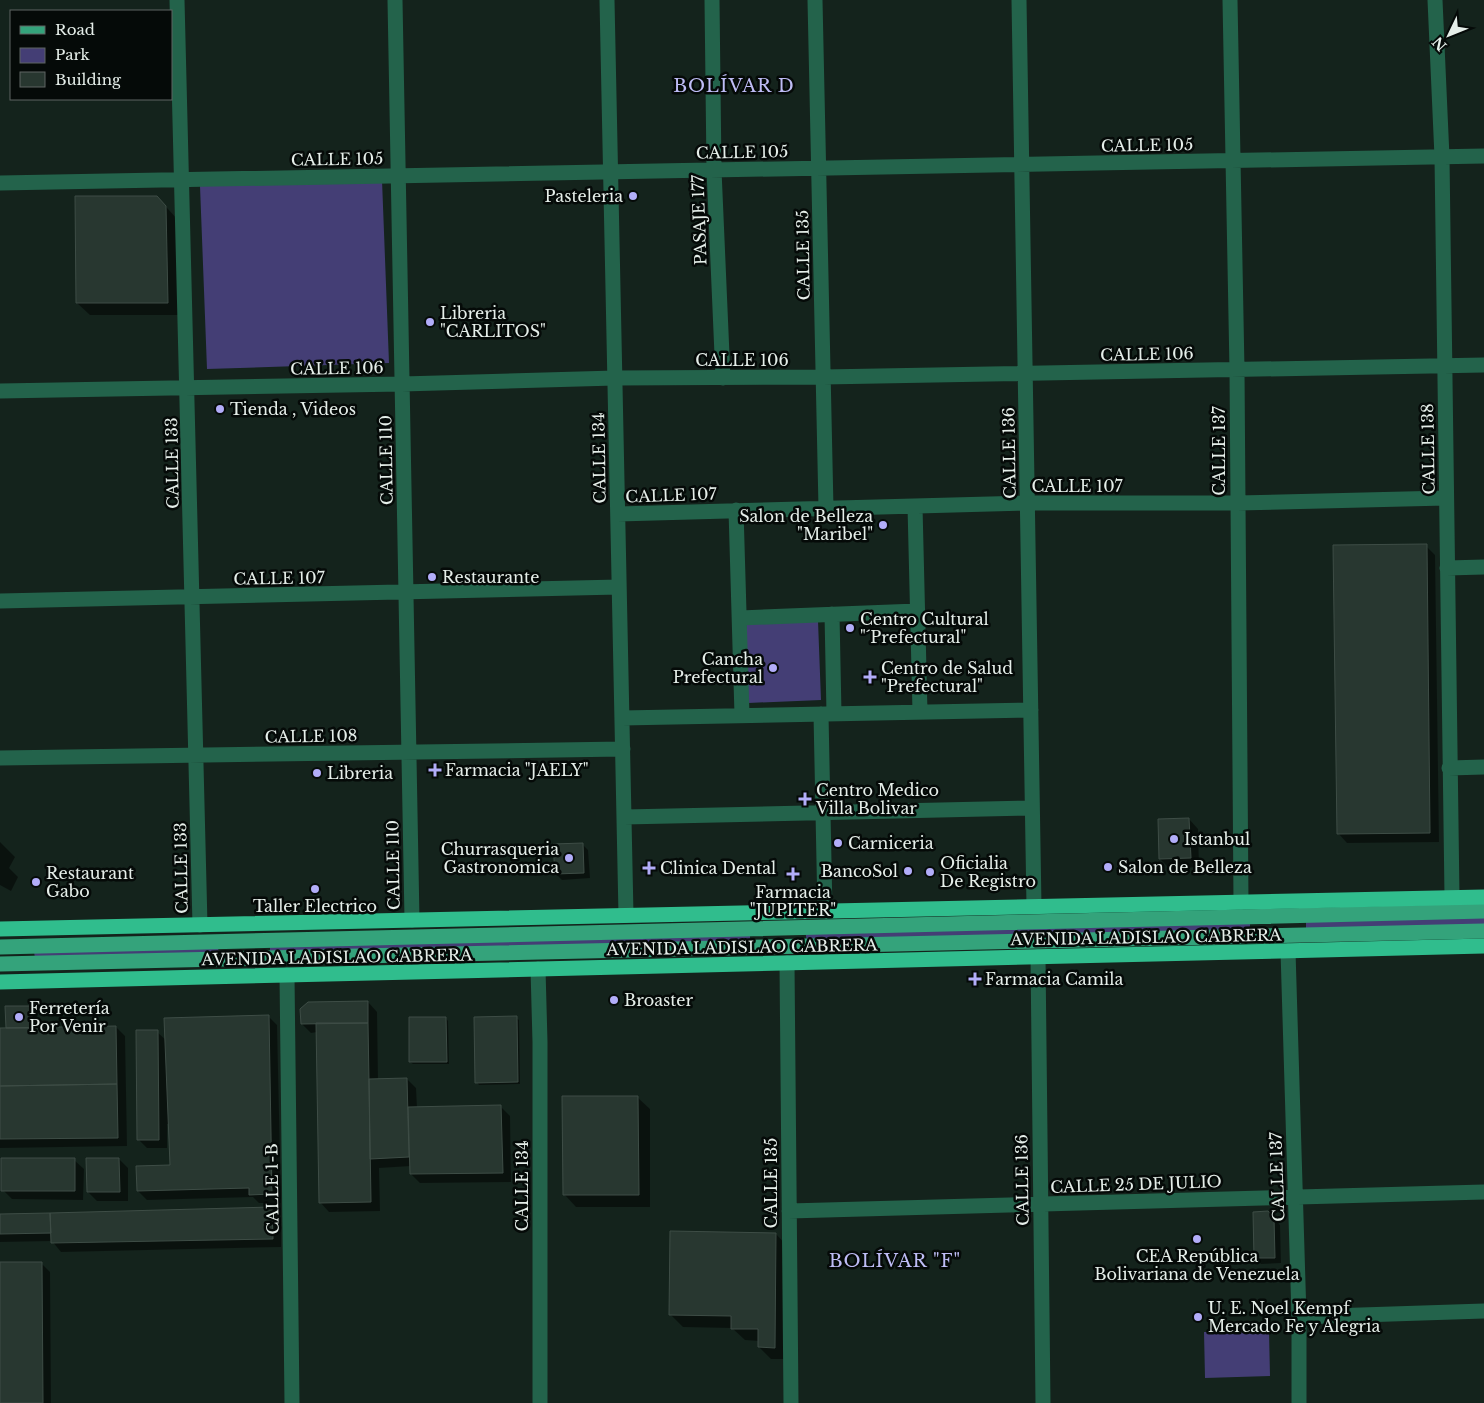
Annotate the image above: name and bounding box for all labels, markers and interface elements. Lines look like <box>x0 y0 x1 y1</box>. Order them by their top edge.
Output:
legend <box>10 10 172 100</box>
north arrow <box>1424 10 1474 60</box>
text: Road <box>55 20 95 39</box>
text: N <box>1428 33 1451 55</box>
text: Park <box>55 45 91 64</box>
text: Building <box>55 70 122 89</box>
district label: BOLÍVAR D <box>673 74 795 97</box>
street label: CALLE 105 <box>1101 134 1193 156</box>
street label: CALLE 105 <box>696 141 788 163</box>
street label: CALLE 105 <box>291 148 383 170</box>
street label: PASAJE 177 <box>687 173 711 266</box>
place label: Pasteleria <box>545 186 623 206</box>
marker: Pasteleria <box>627 190 639 202</box>
street label: CALLE 135 <box>792 209 814 301</box>
place label: Libreria "CARLITOS" <box>440 303 546 341</box>
marker: Libreria "CARLITOS" <box>424 316 436 328</box>
street label: CALLE 106 <box>1100 343 1194 365</box>
street label: CALLE 106 <box>695 350 789 370</box>
street label: CALLE 106 <box>290 357 384 379</box>
place label: Tienda , Videos <box>230 399 356 419</box>
marker: Tienda , Videos <box>214 403 226 415</box>
street label: CALLE 138 <box>1417 403 1439 495</box>
street label: CALLE 137 <box>1209 405 1229 496</box>
street label: CALLE 136 <box>998 407 1020 499</box>
street label: CALLE 134 <box>588 412 610 504</box>
street label: CALLE 110 <box>375 415 397 505</box>
street label: CALLE 133 <box>161 417 183 509</box>
street label: CALLE 107 <box>1031 476 1124 496</box>
street label: CALLE 107 <box>625 483 718 507</box>
place label: Salon de Belleza "Maribel" <box>739 506 873 544</box>
marker: Salon de Belleza "Maribel" <box>877 519 889 531</box>
street label: CALLE 107 <box>233 567 326 589</box>
place label: Restaurante <box>442 567 539 587</box>
marker: Restaurante <box>426 571 438 583</box>
place label: Centro Cultural "´Prefectural" <box>860 609 989 647</box>
marker: Centro Cultural "´Prefectural" <box>844 622 856 634</box>
place label: Cancha Prefectural <box>673 649 763 687</box>
place label: Centro de Salud "Prefectural" <box>881 658 1013 696</box>
marker: Cancha Prefectural <box>767 662 779 674</box>
marker: Centro de Salud "Prefectural" <box>863 670 877 684</box>
street label: CALLE 108 <box>264 725 358 747</box>
place label: Farmacia "JAELY" <box>445 760 589 780</box>
place label: Libreria <box>327 763 393 783</box>
marker: Farmacia "JAELY" <box>429 764 441 776</box>
marker: Libreria <box>311 767 323 779</box>
place label: Centro Medico Villa Bolivar <box>815 780 939 818</box>
marker: Centro Medico Villa Bolivar <box>798 792 812 806</box>
street label: CALLE 110 <box>382 820 404 910</box>
street label: CALLE 133 <box>170 822 192 914</box>
place label: Istanbul <box>1184 829 1250 849</box>
place label: Carniceria <box>848 833 934 853</box>
marker: Istanbul <box>1168 833 1180 845</box>
marker: Carniceria <box>832 837 844 849</box>
place label: Churrasqueria Gastronomica <box>441 839 559 877</box>
marker: Churrasqueria Gastronomica <box>563 852 575 864</box>
place label: Oficialia De Registro <box>940 853 1036 891</box>
place label: Salon de Belleza <box>1118 857 1252 877</box>
place label: Clinica Dental <box>660 858 776 878</box>
marker: Clinica Dental <box>642 861 656 875</box>
place label: BancoSol <box>821 861 898 881</box>
marker: Salon de Belleza <box>1102 861 1114 873</box>
place label: Restaurant Gabo <box>46 863 134 901</box>
marker: BancoSol <box>902 865 914 877</box>
marker: Oficialia De Registro <box>924 866 936 878</box>
marker: Farmacia "JUPITER" <box>787 868 799 880</box>
marker: Restaurant Gabo <box>30 876 42 888</box>
place label: Farmacia "JUPITER" <box>750 882 836 920</box>
marker: Taller Electrico <box>309 883 321 895</box>
place label: Taller Electrico <box>253 896 377 916</box>
street label: AVENIDA LADISLAO CABRERA <box>1009 925 1282 949</box>
street label: AVENIDA LADISLAO CABRERA <box>605 935 878 959</box>
street label: AVENIDA LADISLAO CABRERA <box>200 945 473 969</box>
place label: Farmacia Camila <box>985 969 1124 989</box>
marker: Farmacia Camila <box>969 973 981 985</box>
place label: Broaster <box>624 990 694 1010</box>
marker: Broaster <box>608 994 620 1006</box>
place label: Ferretería Por Venir <box>29 998 110 1036</box>
marker: Ferretería Por Venir <box>13 1011 25 1023</box>
street label: CALLE 137 <box>1265 1131 1289 1222</box>
street label: CALLE 136 <box>1011 1134 1033 1226</box>
street label: CALLE 135 <box>761 1138 781 1228</box>
street label: CALLE 134 <box>512 1140 532 1232</box>
street label: CALLE 1-B <box>261 1143 283 1235</box>
street label: CALLE 25 DE JULIO <box>1050 1171 1222 1197</box>
marker: CEA República Bolivariana de Venezuela <box>1191 1233 1203 1245</box>
place label: CEA República Bolivariana de Venezuela <box>1094 1246 1300 1284</box>
district label: BOLÍVAR "F" <box>829 1249 961 1272</box>
place label: U. E. Noel Kempf Mercado Fe y Alegria <box>1208 1298 1380 1336</box>
marker: U. E. Noel Kempf Mercado Fe y Alegria <box>1192 1311 1204 1323</box>

